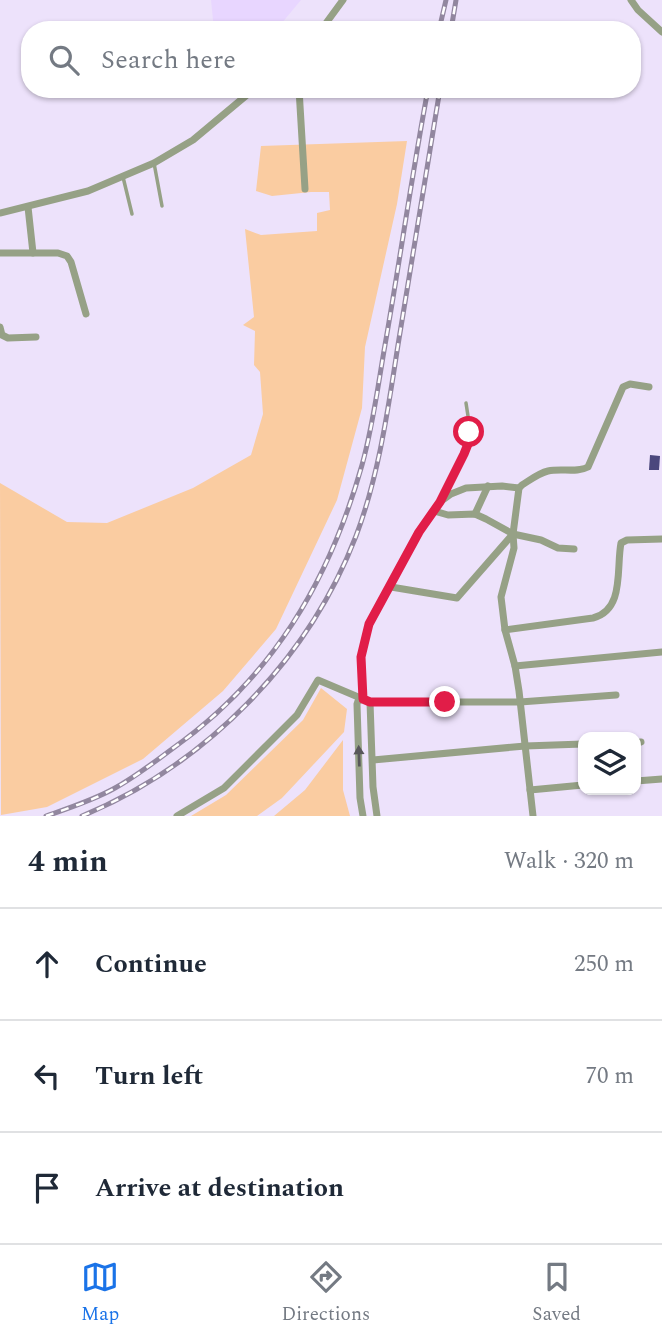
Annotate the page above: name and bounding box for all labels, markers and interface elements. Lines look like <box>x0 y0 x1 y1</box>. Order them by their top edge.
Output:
search box <box>21 21 641 98</box>
text: Search here <box>101 40 236 80</box>
icon: search <box>45 41 83 79</box>
route start <box>453 416 484 447</box>
route end <box>429 686 460 717</box>
map controls <box>578 732 641 795</box>
button: layers <box>578 732 641 795</box>
one-way arrow <box>353 745 364 767</box>
text: 4 min <box>28 839 108 885</box>
text: Walk · 320 m <box>504 844 634 879</box>
text: Continue <box>95 944 207 984</box>
icon: ahead <box>28 945 66 983</box>
text: 250 m <box>574 947 634 982</box>
text: Turn left <box>95 1056 203 1096</box>
icon: left <box>28 1057 66 1095</box>
text: 70 m <box>585 1059 634 1094</box>
text: Arrive at destination <box>95 1168 344 1208</box>
icon: arrive <box>28 1169 66 1207</box>
tab: Map <box>81 1258 119 1329</box>
tab: Directions <box>281 1258 370 1329</box>
tab: Saved <box>532 1258 581 1329</box>

